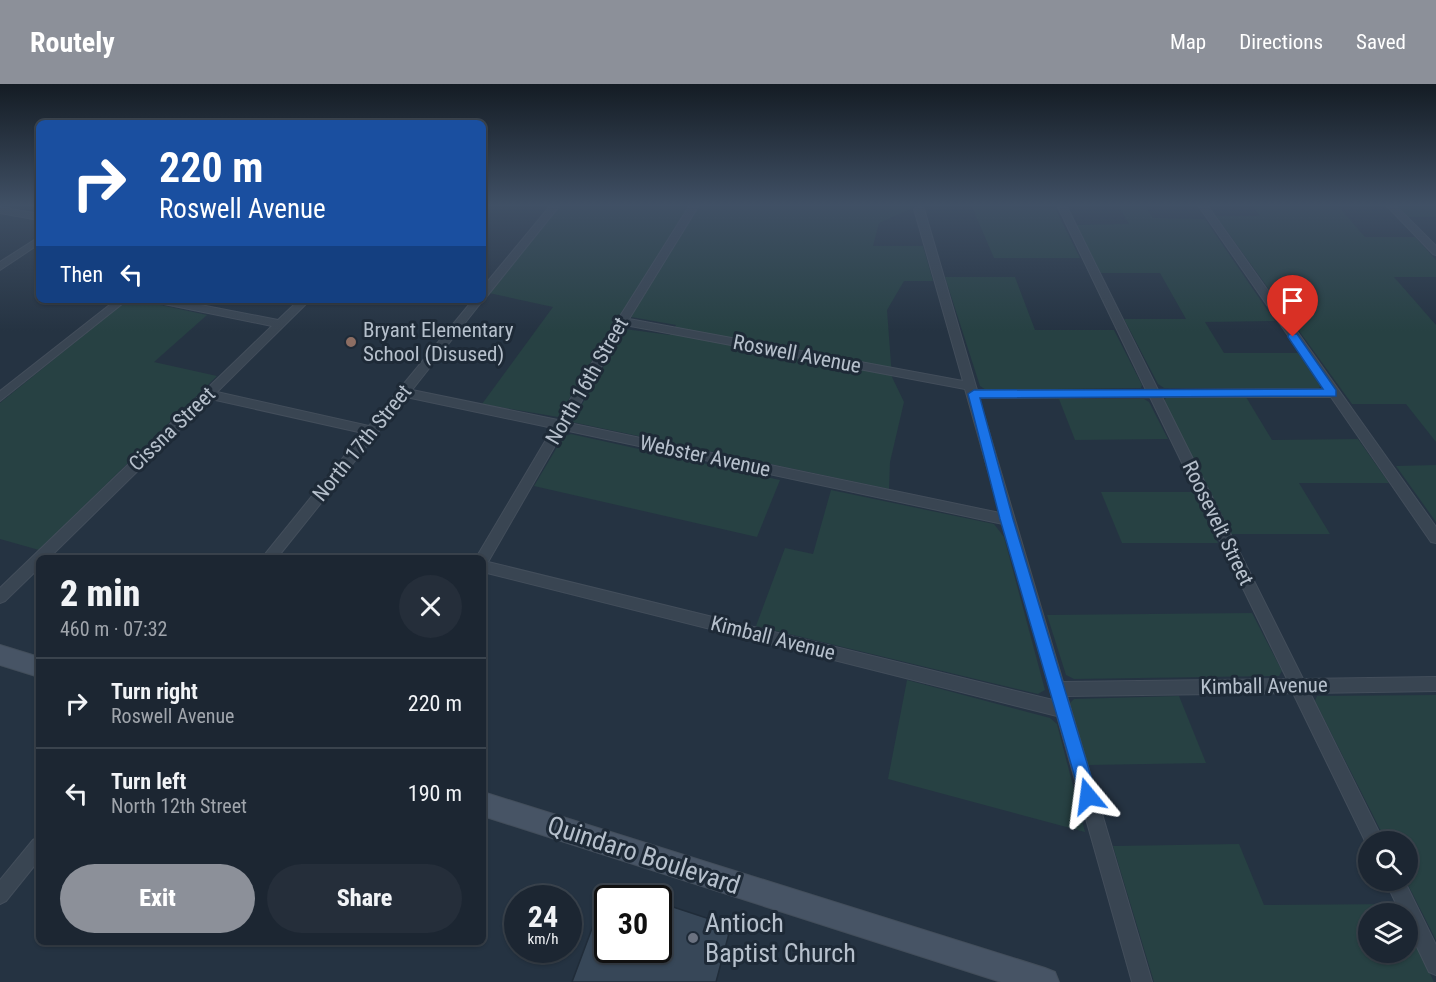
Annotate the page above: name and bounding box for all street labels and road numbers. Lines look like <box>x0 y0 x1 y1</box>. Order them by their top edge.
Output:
street label: North 16th Street <box>541 313 633 449</box>
street label: Roswell Avenue <box>731 330 863 378</box>
street label: North 17th Street <box>308 380 416 506</box>
street label: Cissna Street <box>124 382 220 476</box>
street label: Webster Avenue <box>637 430 773 482</box>
street label: Roosevelt Street <box>1178 457 1258 589</box>
street label: Kimball Avenue <box>708 611 838 665</box>
street label: Kimball Avenue <box>1200 673 1328 699</box>
street label: Quindaro Boulevard <box>544 810 744 900</box>

